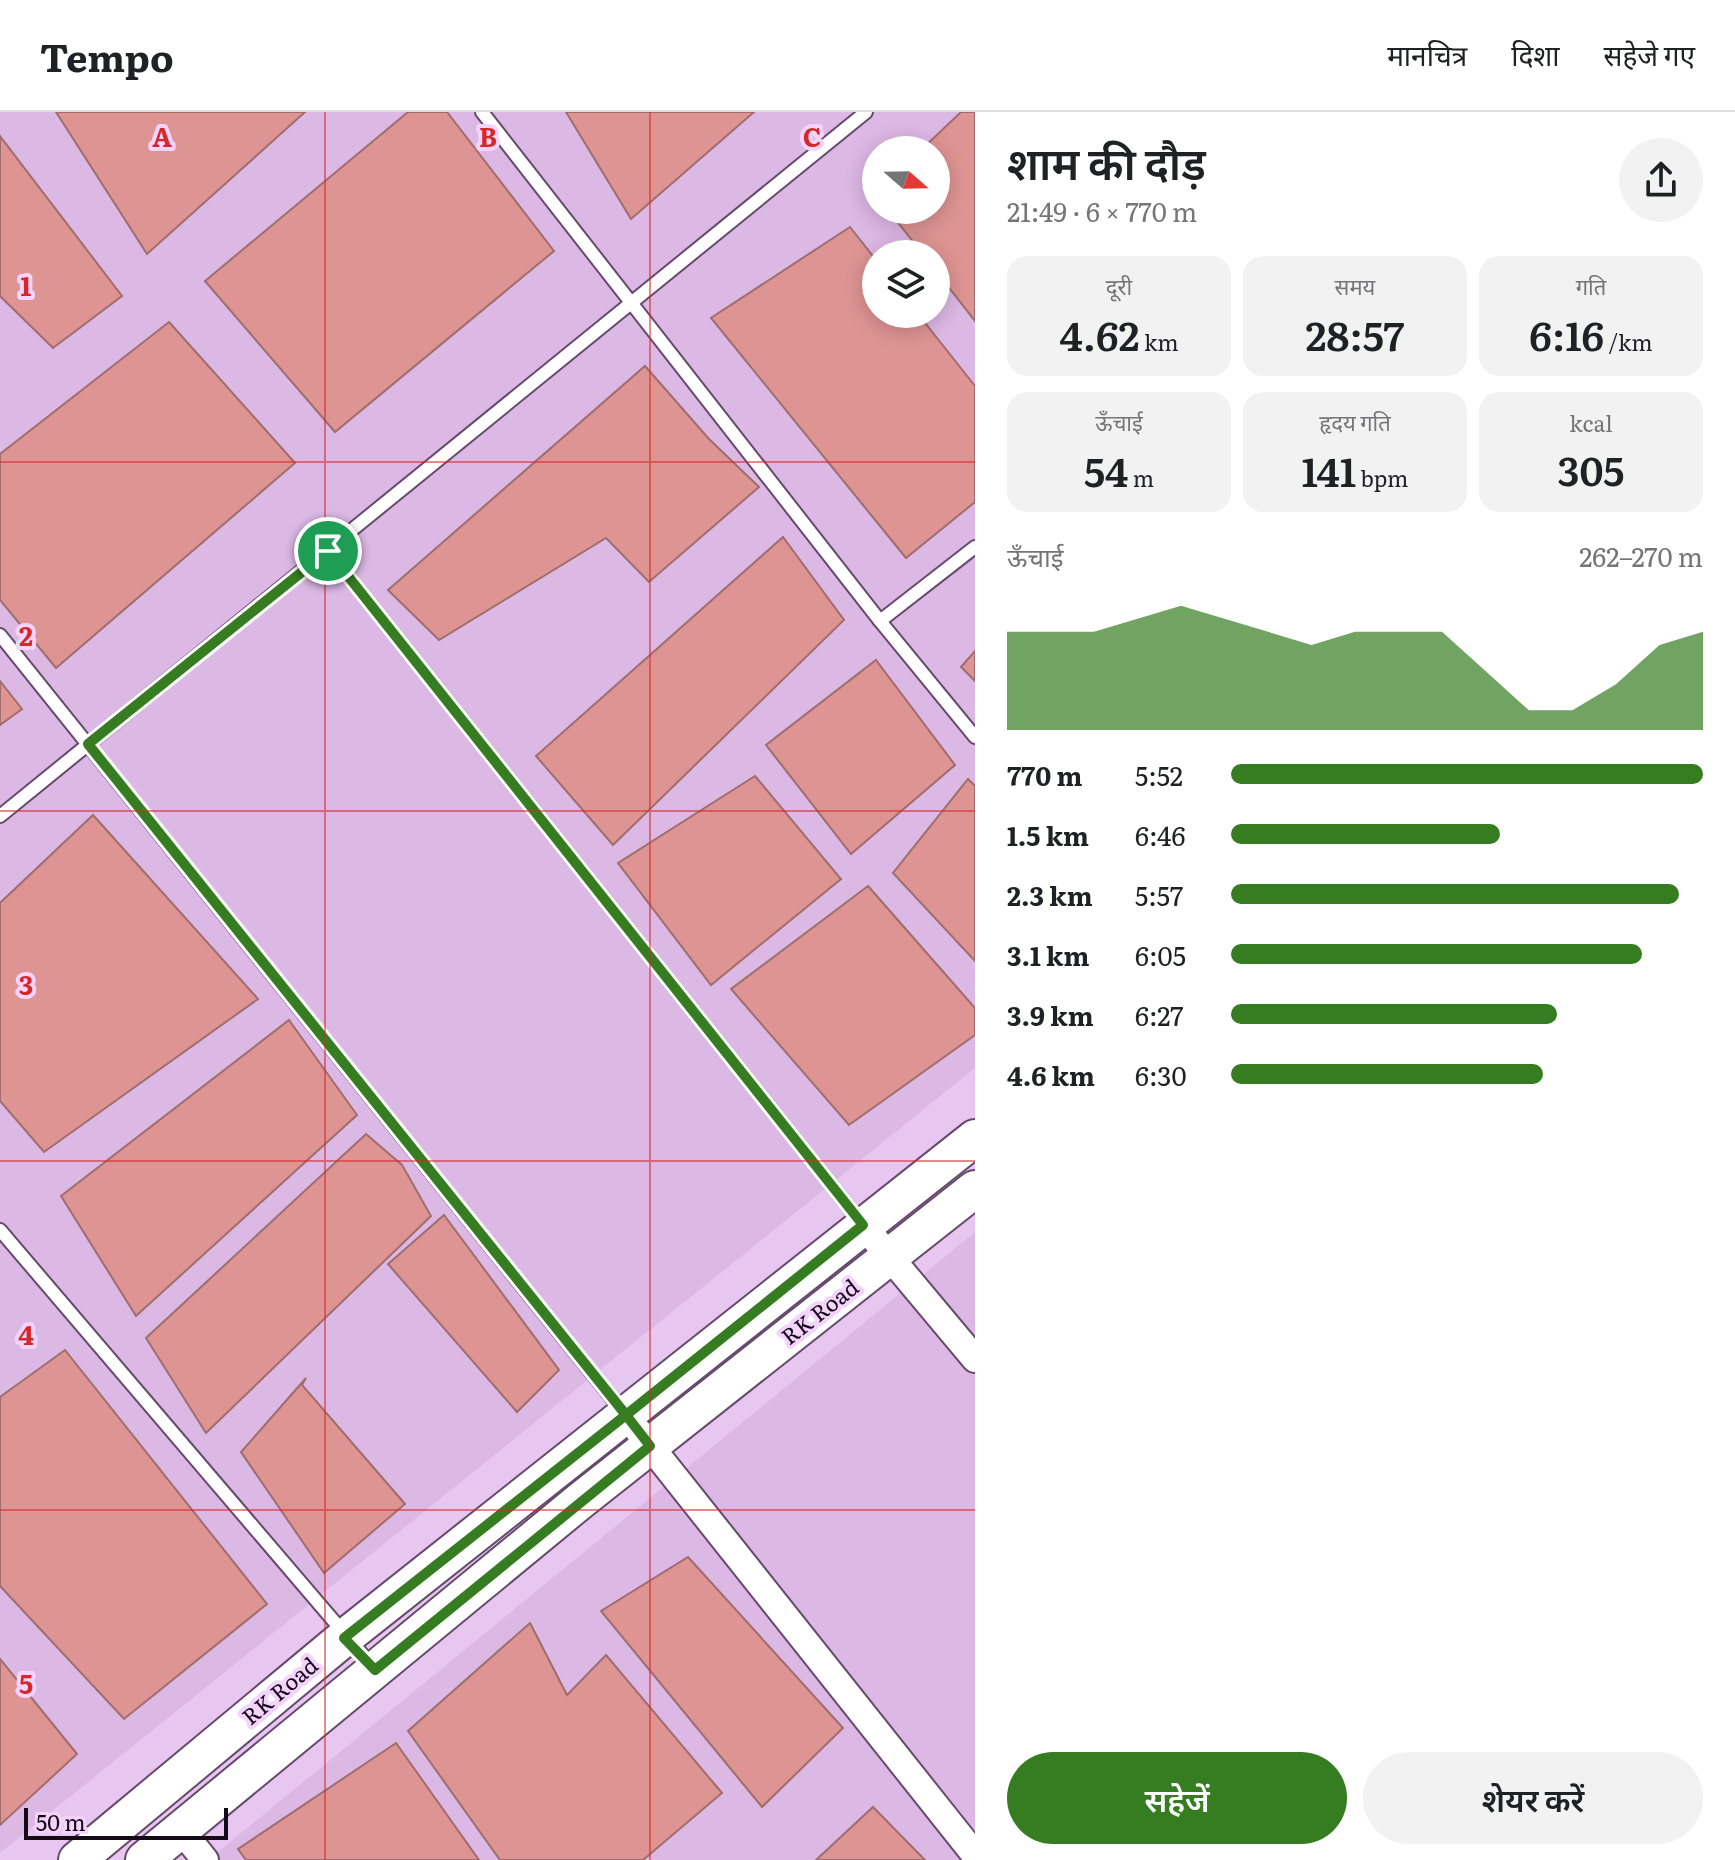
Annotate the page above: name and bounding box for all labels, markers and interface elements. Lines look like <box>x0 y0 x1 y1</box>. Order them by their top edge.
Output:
text: Tempo <box>40 27 174 84</box>
text: मानचित्र <box>1387 33 1467 75</box>
text: दिशा <box>1511 33 1560 75</box>
text: सहेजे गए <box>1604 33 1695 75</box>
text: A <box>152 116 172 155</box>
text: B <box>479 116 497 155</box>
text: C <box>803 116 821 155</box>
text: शाम की दौड़ <box>1007 128 1206 194</box>
north arrow <box>862 136 950 224</box>
map controls <box>862 136 950 328</box>
button: share <box>1619 138 1703 222</box>
text: 21:49 · 6 × 770 m <box>1007 191 1197 230</box>
button: layers <box>862 240 950 328</box>
text: 1 <box>21 265 32 304</box>
text: दूरी <box>1106 269 1132 302</box>
text: समय <box>1335 269 1375 302</box>
text: गति <box>1576 269 1606 302</box>
text: 4.62 <box>1059 304 1140 363</box>
text: 28:57 <box>1306 304 1404 363</box>
text: 6:16 <box>1529 304 1604 363</box>
text: km <box>1140 325 1179 358</box>
text: /km <box>1604 325 1653 358</box>
text: ऊँचाई <box>1095 405 1143 438</box>
text: हृदय गति <box>1319 405 1391 438</box>
text: kcal <box>1569 406 1613 439</box>
text: 305 <box>1557 439 1625 498</box>
text: 54 <box>1084 440 1128 499</box>
text: 141 <box>1302 440 1356 499</box>
text: m <box>1128 461 1154 494</box>
text: bpm <box>1356 461 1408 494</box>
pin <box>294 517 362 585</box>
icon: arrive <box>306 529 350 573</box>
text: ऊँचाई <box>1007 536 1063 575</box>
text: 262–270 m <box>1579 536 1703 575</box>
text: 2 <box>19 615 33 654</box>
text: 770 m <box>1007 755 1082 794</box>
text: 5:52 <box>1135 755 1183 794</box>
text: 1.5 km <box>1007 815 1089 854</box>
text: 6:46 <box>1135 815 1185 854</box>
text: 2.3 km <box>1007 875 1093 914</box>
text: 5:57 <box>1135 875 1183 914</box>
text: 3.1 km <box>1007 935 1089 974</box>
text: 6:05 <box>1135 935 1186 974</box>
text: 3 <box>19 964 33 1003</box>
text: 3.9 km <box>1007 995 1094 1034</box>
text: 6:27 <box>1135 995 1183 1034</box>
text: 4.6 km <box>1007 1055 1095 1094</box>
text: 6:30 <box>1135 1055 1186 1094</box>
street label: RK Road <box>773 1270 865 1352</box>
text: 4 <box>18 1314 34 1353</box>
street label: RK Road <box>234 1648 324 1732</box>
text: 5 <box>19 1663 33 1702</box>
button: सहेजें <box>1007 1752 1347 1844</box>
button: शेयर करें <box>1363 1752 1703 1844</box>
scale bar <box>24 1804 228 1840</box>
text: 50 m <box>36 1805 86 1838</box>

